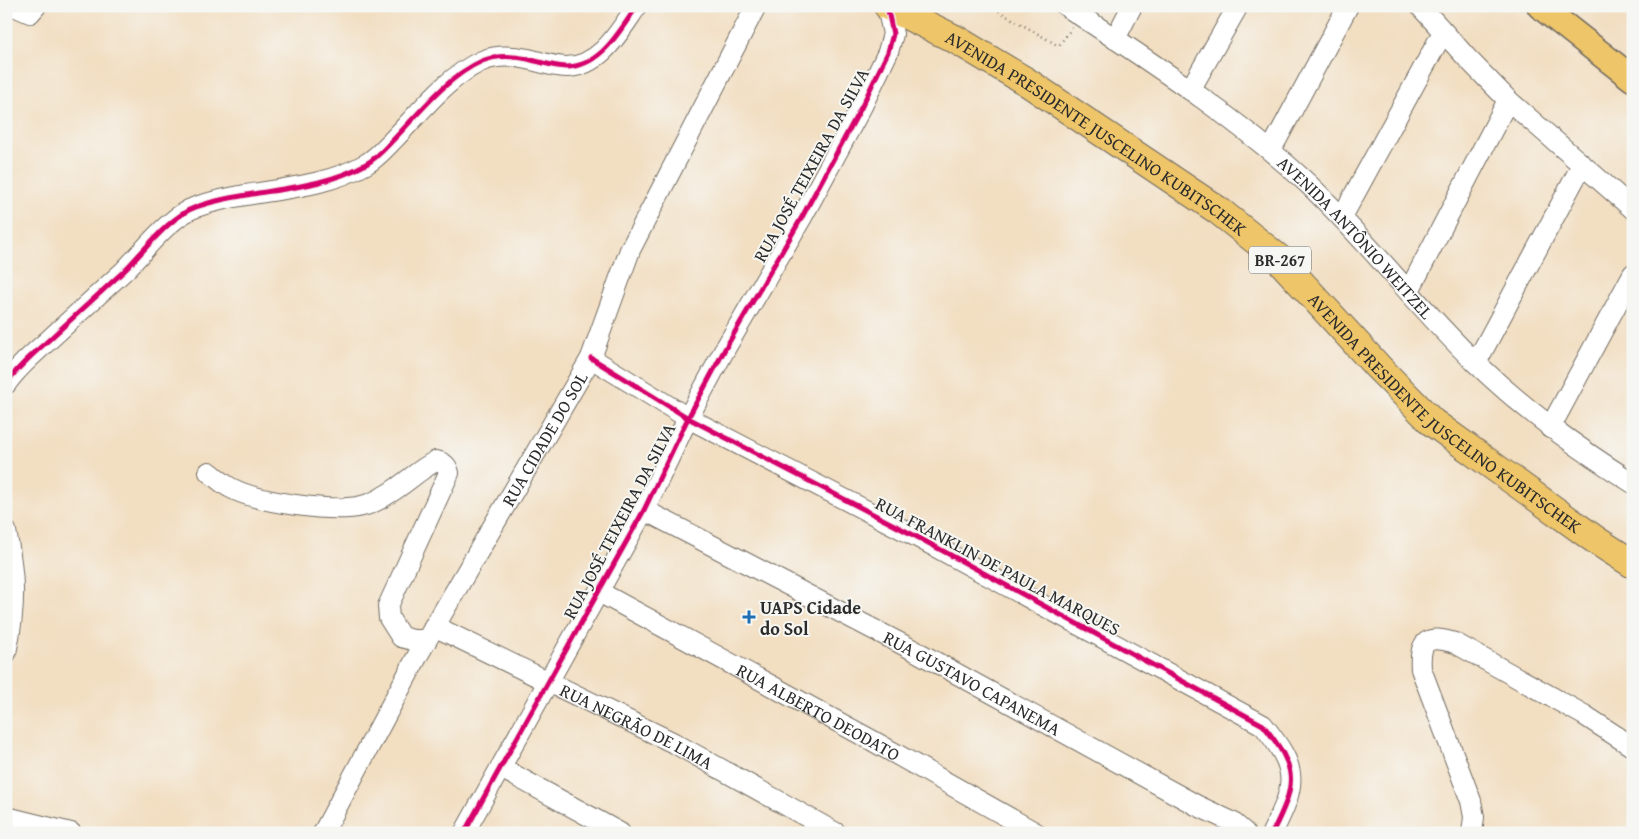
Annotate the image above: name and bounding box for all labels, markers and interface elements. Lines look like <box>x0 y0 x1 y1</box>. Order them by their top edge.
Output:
street label: AVENIDA PRESIDENTE JUSCELINO KUBITSCHEK <box>941 23 1253 242</box>
street label: RUA JOSÉ TEIXEIRA DA SILVA <box>746 63 876 267</box>
street label: AVENIDA ANTÔNIO WEITZEL <box>1272 149 1440 325</box>
road number: BR-267 <box>1249 246 1311 274</box>
street label: AVENIDA PRESIDENTE JUSCELINO KUBITSCHEK <box>1302 286 1588 540</box>
street label: RUA CIDADE DO SOL <box>494 366 594 511</box>
street label: RUA JOSÉ TEIXEIRA DA SILVA <box>556 418 682 624</box>
street label: RUA FRANKLIN DE PAULA MARQUES <box>871 490 1125 642</box>
place label: UAPS Cidade do Sol <box>760 594 861 642</box>
marker: UAPS Cidade do Sol <box>742 610 756 624</box>
street label: RUA GUSTAVO CAPANEMA <box>879 623 1066 742</box>
street label: RUA ALBERTO DEODATO <box>732 656 905 767</box>
street label: RUA NEGRÃO DE LIMA <box>556 676 718 776</box>

